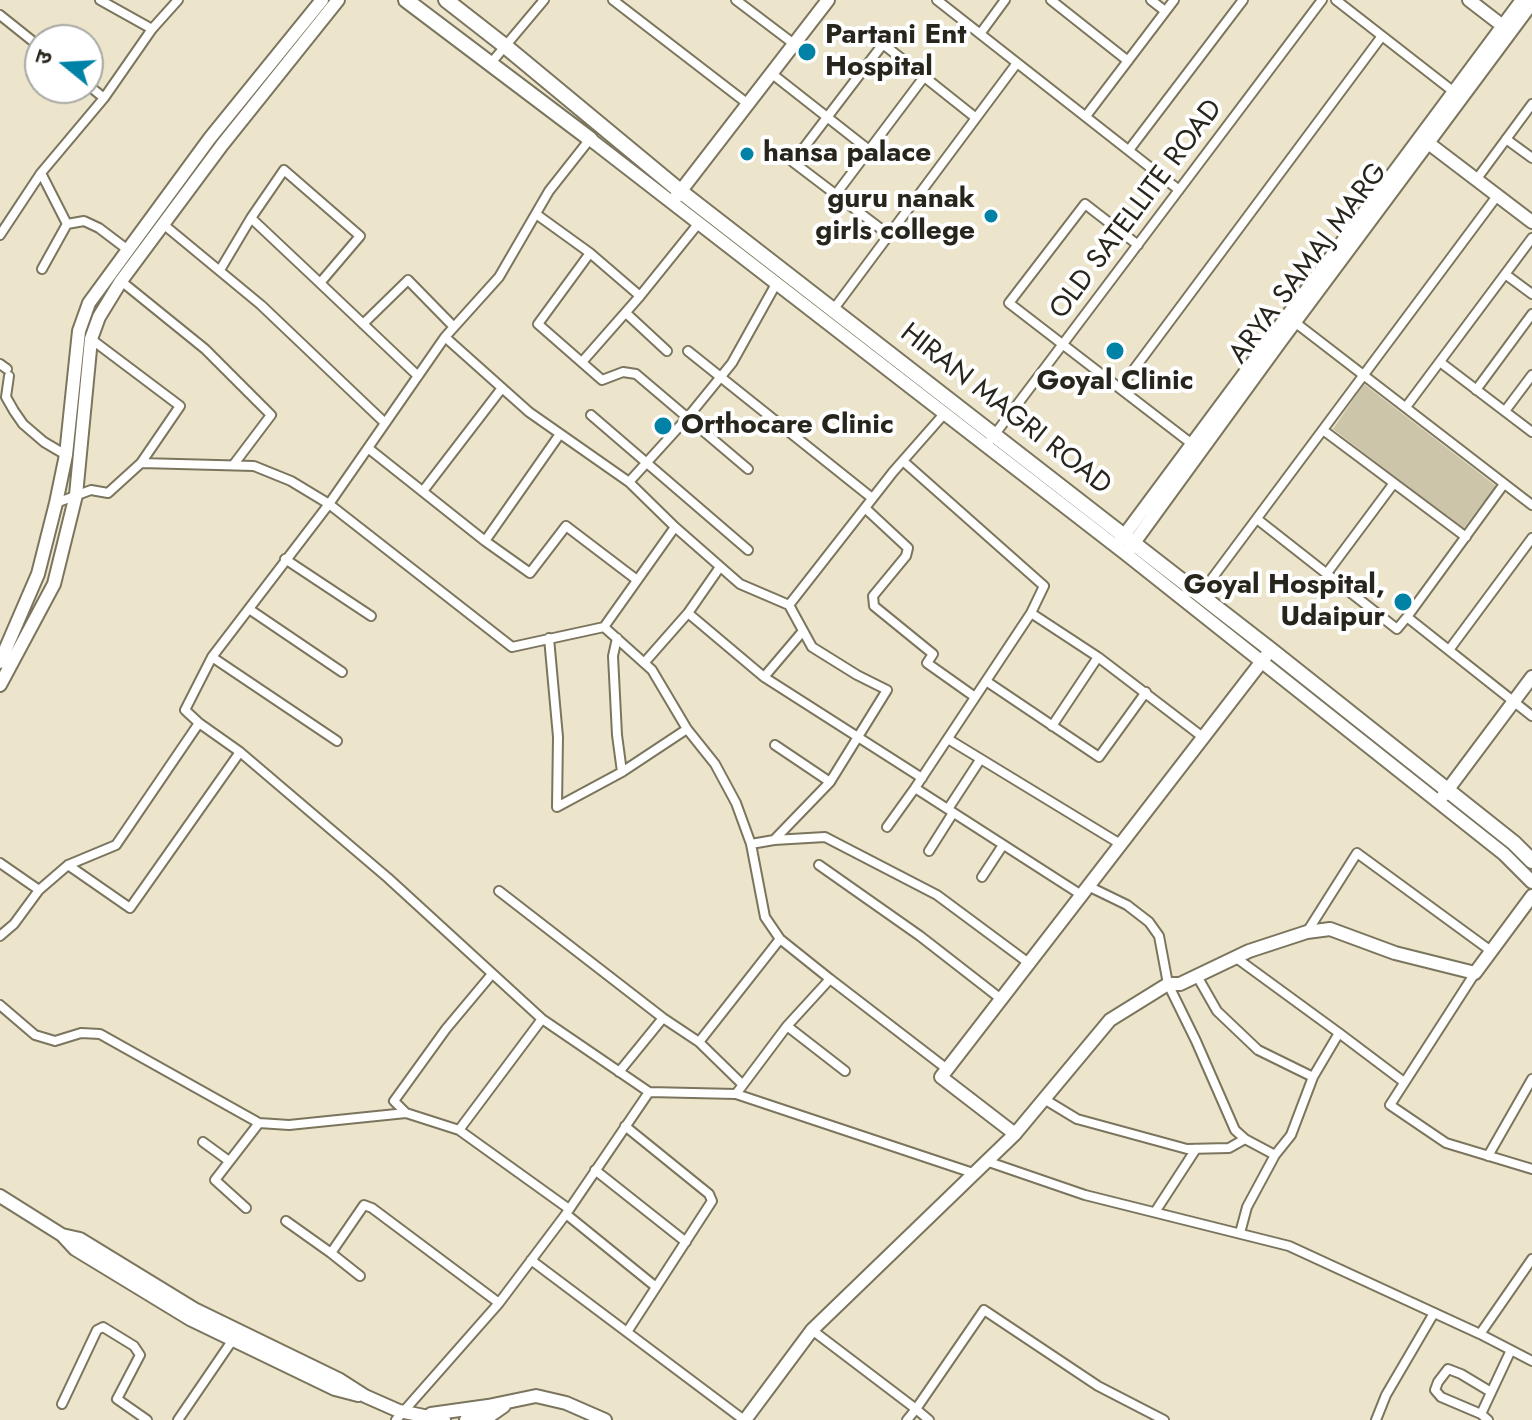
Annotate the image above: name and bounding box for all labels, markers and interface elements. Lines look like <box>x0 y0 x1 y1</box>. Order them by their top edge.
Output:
place label: Partani Ent Hospital <box>825 19 966 85</box>
north arrow <box>24 24 104 104</box>
marker: Partani Ent Hospital <box>796 41 818 63</box>
text: उ <box>26 46 60 68</box>
street label: OLD SATELLITE ROAD <box>1044 94 1230 326</box>
place label: hansa palace <box>763 137 931 171</box>
marker: hansa palace <box>738 145 756 163</box>
street label: ARYA SAMAJ MARG <box>1223 157 1395 371</box>
place label: guru nanak girls college <box>815 183 975 249</box>
marker: guru nanak girls college <box>982 207 1000 225</box>
street label: HIRAN MAGRI ROAD <box>893 317 1117 503</box>
marker: Goyal Clinic <box>1104 340 1126 362</box>
place label: Goyal Clinic <box>1036 365 1194 399</box>
place label: Orthocare Clinic <box>681 409 894 443</box>
marker: Orthocare Clinic <box>652 415 674 437</box>
place label: Goyal Hospital, Udaipur <box>1184 569 1385 635</box>
marker: Goyal Hospital, Udaipur <box>1392 591 1414 613</box>

